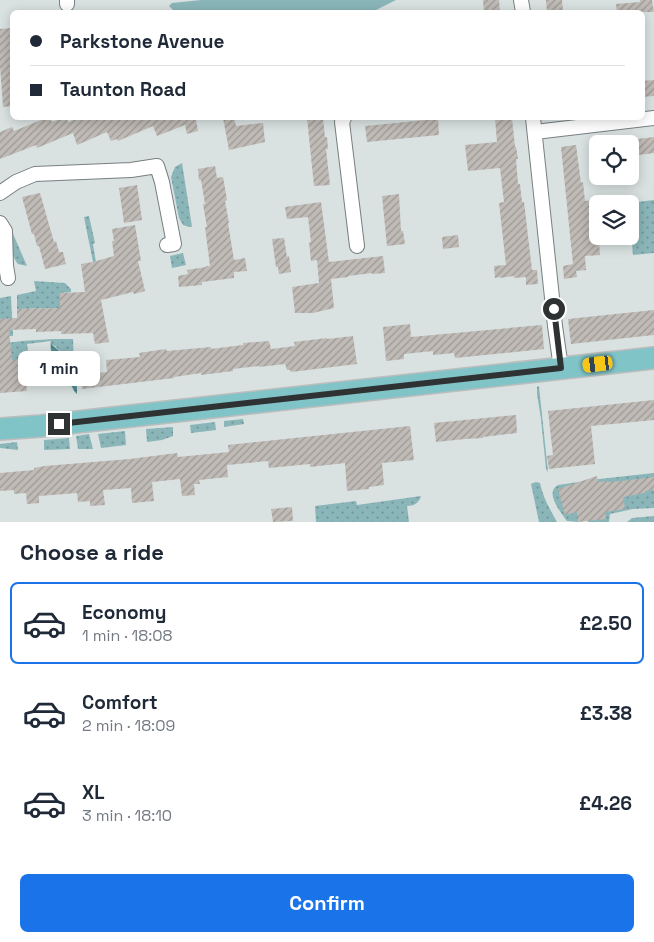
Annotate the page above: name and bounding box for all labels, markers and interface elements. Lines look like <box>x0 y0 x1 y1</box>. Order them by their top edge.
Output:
text: Parkstone Avenue <box>60 29 224 54</box>
text: Taunton Road <box>60 77 186 102</box>
map controls <box>589 135 639 245</box>
button: locate <box>589 135 639 185</box>
button: layers <box>589 195 639 245</box>
route start <box>543 298 565 320</box>
callout: 1 min <box>18 352 100 386</box>
car <box>582 355 613 373</box>
text: 1 min <box>39 358 79 379</box>
route end <box>48 413 70 435</box>
text: Choose a ride <box>20 538 164 566</box>
text: Economy <box>82 600 166 625</box>
icon: car <box>22 601 67 646</box>
text: £2.50 <box>579 611 632 636</box>
text: 1 min · 18:08 <box>82 625 172 646</box>
text: Comfort <box>82 690 158 715</box>
icon: car <box>22 691 67 736</box>
text: £3.38 <box>580 701 632 726</box>
text: 2 min · 18:09 <box>82 715 175 736</box>
text: XL <box>82 780 105 805</box>
icon: car <box>22 781 67 826</box>
text: £4.26 <box>579 791 632 816</box>
text: 3 min · 18:10 <box>82 805 172 826</box>
button: Confirm <box>20 874 634 932</box>

